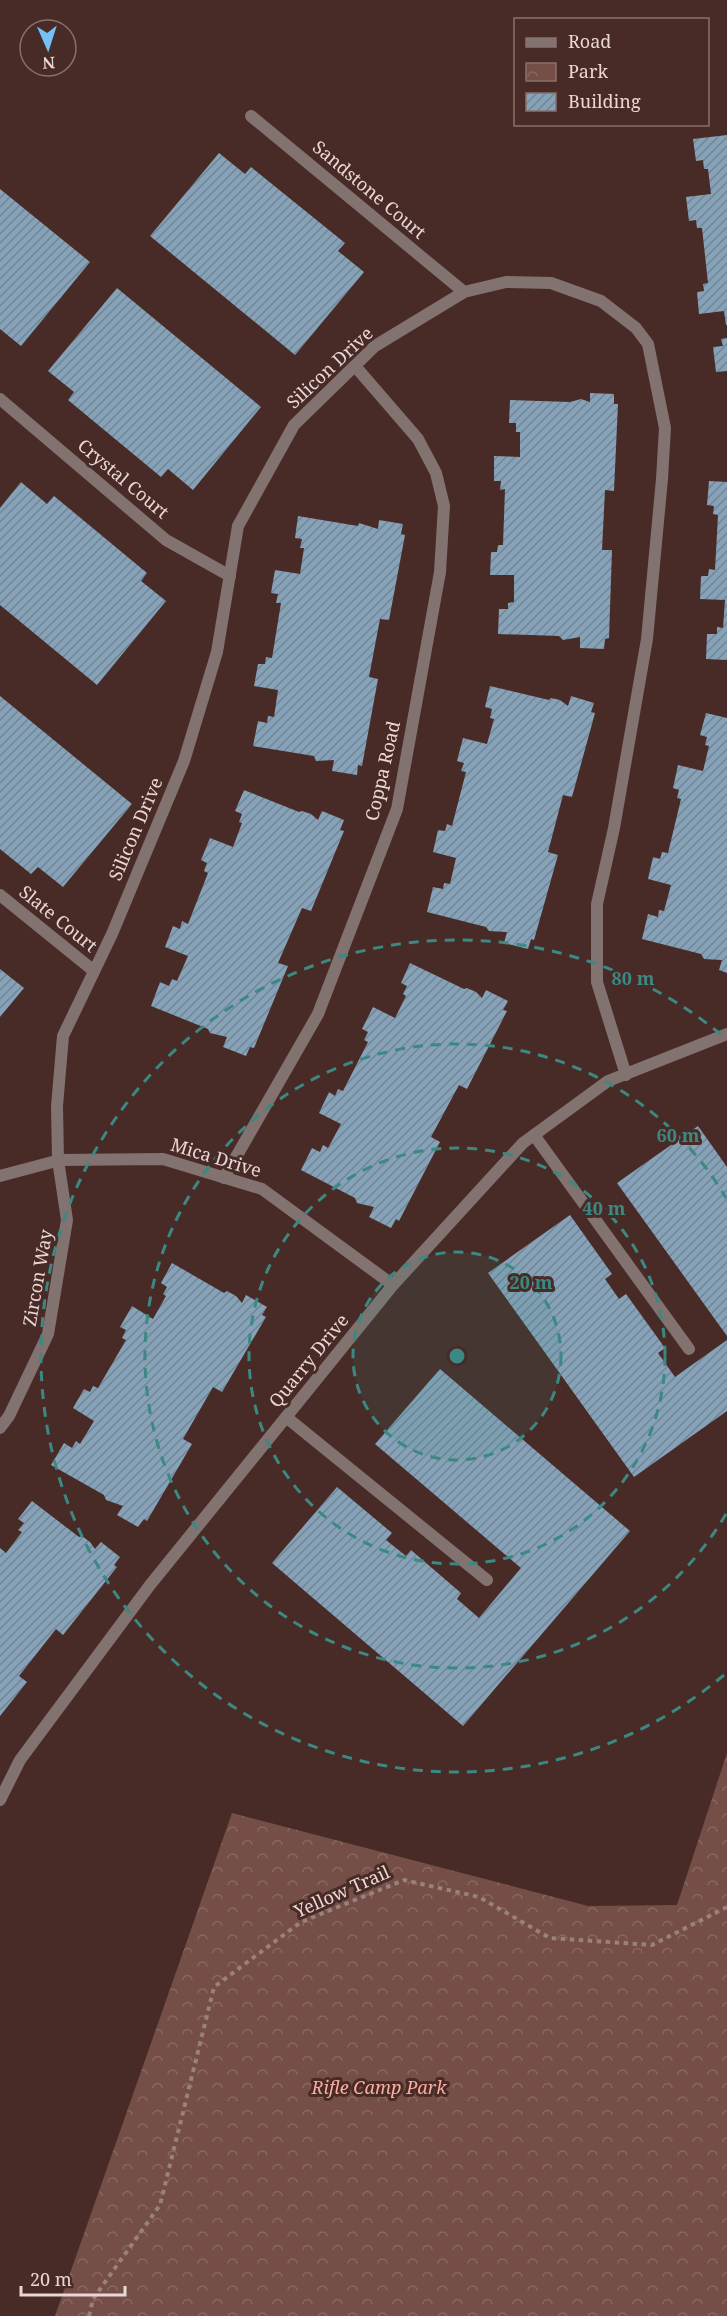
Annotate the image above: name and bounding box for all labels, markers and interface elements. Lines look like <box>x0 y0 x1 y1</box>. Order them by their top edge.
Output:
north arrow <box>18 18 78 78</box>
legend <box>514 18 709 126</box>
text: Road <box>568 29 611 53</box>
text: N <box>42 52 56 74</box>
text: Park <box>568 59 608 83</box>
text: Building <box>568 89 641 113</box>
street label: Sandstone Court <box>308 135 431 244</box>
street label: Silicon Drive <box>281 321 378 413</box>
street label: Crystal Court <box>73 433 174 523</box>
street label: Coppa Road <box>359 719 405 823</box>
street label: Silicon Drive <box>103 773 168 884</box>
street label: Slate Court <box>15 879 103 957</box>
text: 80 m <box>612 966 655 990</box>
text: 60 m <box>657 1123 700 1147</box>
street label: Mica Drive <box>168 1132 265 1182</box>
text: 40 m <box>583 1196 626 1220</box>
street label: Zircon Way <box>17 1227 57 1328</box>
text: 20 m <box>510 1270 553 1294</box>
street label: Quarry Drive <box>263 1308 353 1412</box>
centre of rings <box>447 1346 467 1366</box>
street label: Yellow Trail <box>289 1859 393 1923</box>
park label: Rifle Camp Park <box>311 2075 447 2099</box>
scale bar <box>21 2259 124 2297</box>
text: 20 m <box>30 2267 72 2291</box>

